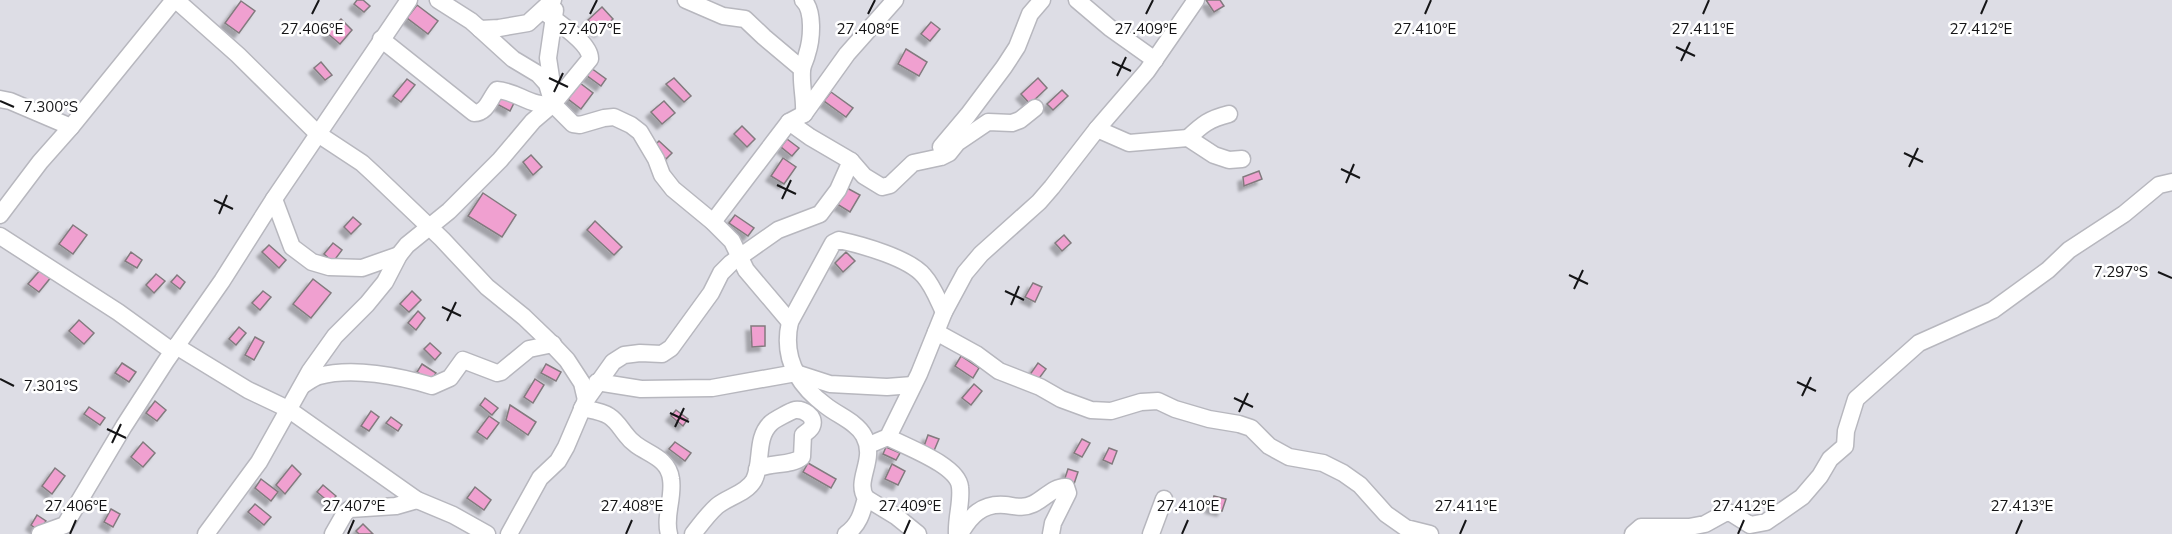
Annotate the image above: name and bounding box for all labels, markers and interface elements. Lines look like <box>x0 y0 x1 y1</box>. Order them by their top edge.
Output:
text: 27.406°E <box>281 19 344 38</box>
text: 27.407°E <box>559 19 622 38</box>
text: 27.408°E <box>837 19 900 38</box>
text: 27.409°E <box>1115 19 1178 38</box>
text: 27.410°E <box>1394 19 1457 38</box>
text: 27.411°E <box>1672 19 1735 38</box>
text: 27.412°E <box>1950 19 2013 38</box>
text: 7.300°S <box>24 97 78 116</box>
text: 7.297°S <box>2094 262 2148 281</box>
text: 7.301°S <box>24 376 78 395</box>
text: 27.406°E <box>45 496 108 515</box>
text: 27.407°E <box>323 496 386 515</box>
text: 27.408°E <box>601 496 664 515</box>
text: 27.409°E <box>879 496 942 515</box>
text: 27.410°E <box>1157 496 1220 515</box>
text: 27.411°E <box>1435 496 1498 515</box>
text: 27.412°E <box>1713 496 1776 515</box>
text: 27.413°E <box>1991 496 2054 515</box>

